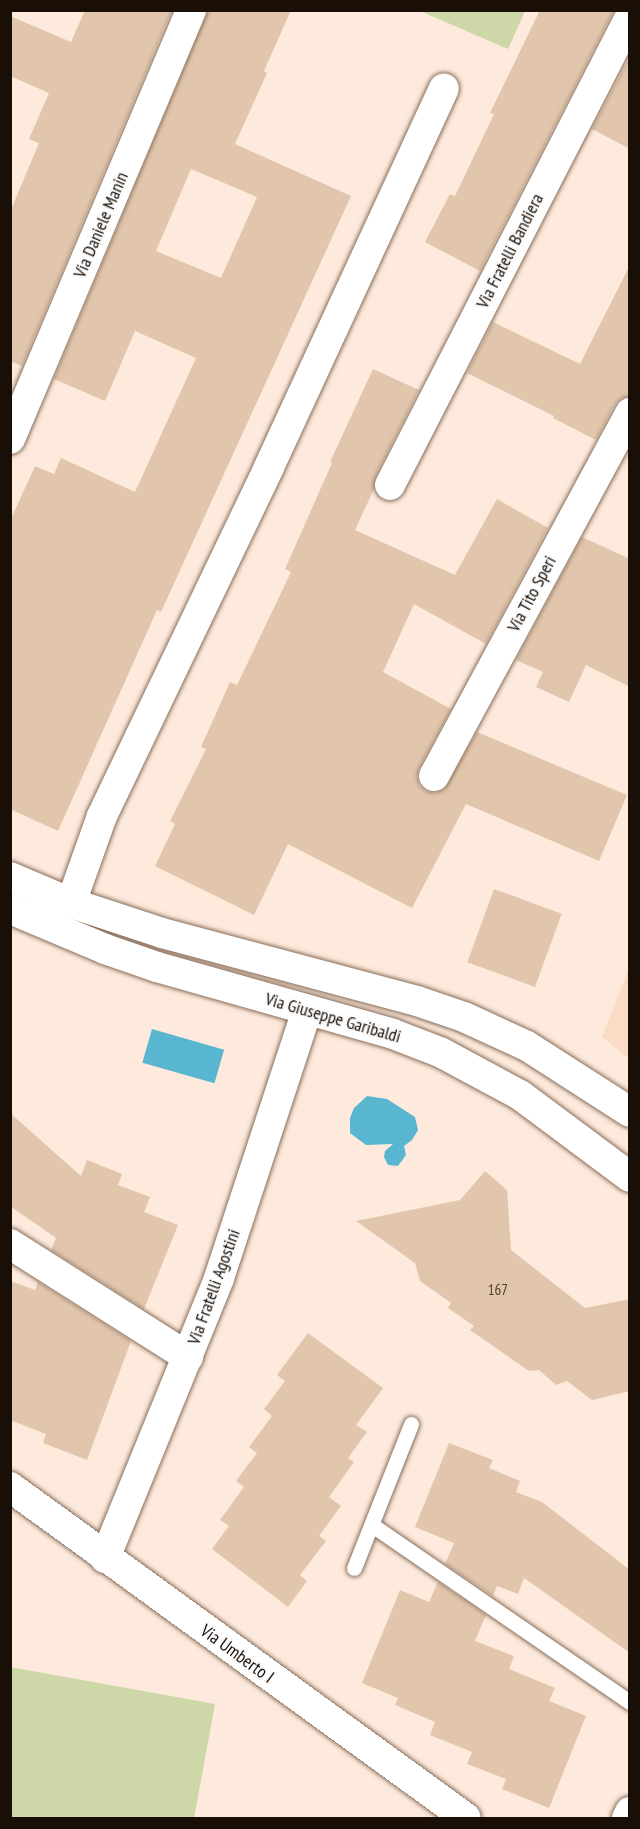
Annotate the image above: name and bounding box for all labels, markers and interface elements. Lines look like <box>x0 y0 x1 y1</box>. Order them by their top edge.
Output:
street label: Via Daniele Manin <box>69 169 133 281</box>
street label: Via Fratelli Bandiera <box>472 190 548 312</box>
street label: Via Tito Speri <box>503 552 561 636</box>
street label: Via Giuseppe Garibaldi <box>263 988 403 1048</box>
street label: Via Fratelli Agostini <box>183 1226 245 1348</box>
house number: 167 <box>488 1281 508 1299</box>
street label: Via Umberto I <box>196 1620 278 1688</box>

